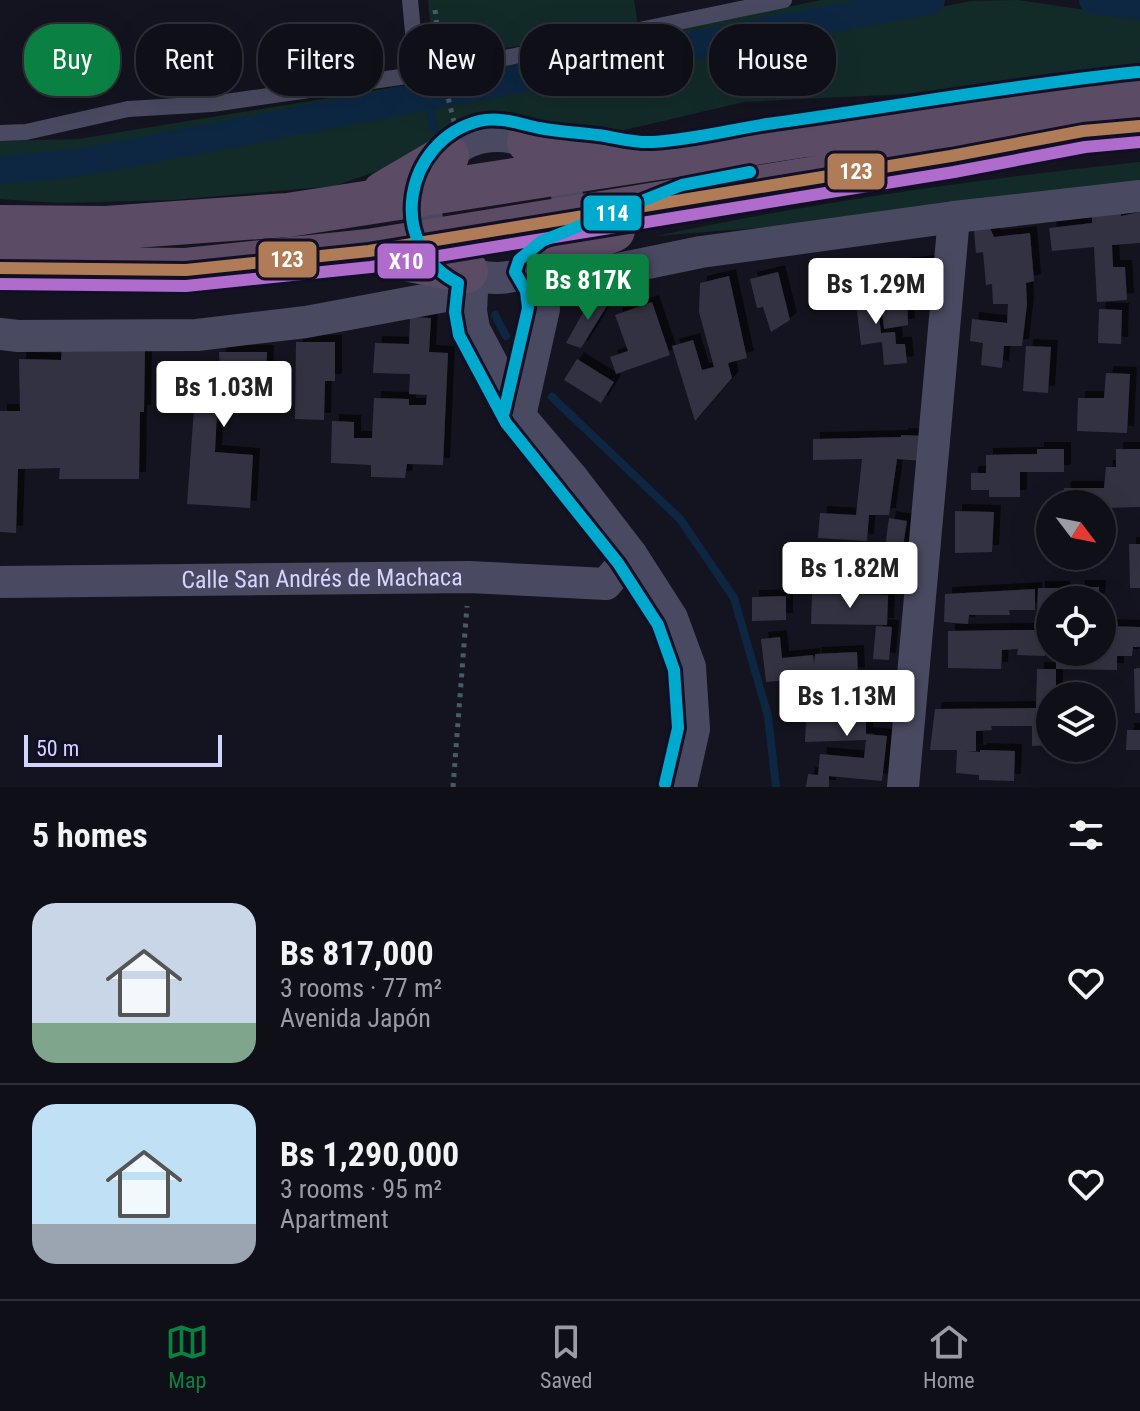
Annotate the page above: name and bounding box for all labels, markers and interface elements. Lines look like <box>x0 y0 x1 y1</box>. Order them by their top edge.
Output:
chip: Buy <box>24 24 120 96</box>
chip: Rent <box>136 24 242 96</box>
chip: Filters <box>258 24 383 96</box>
chip: New <box>399 24 504 96</box>
chip: Apartment <box>520 24 693 96</box>
chip: House <box>709 24 836 96</box>
line badge: 123 <box>826 152 886 191</box>
text: 123 <box>839 159 873 184</box>
line badge: 114 <box>582 194 643 232</box>
text: 114 <box>595 201 629 226</box>
line badge: 123 <box>257 240 318 279</box>
line badge: X10 <box>376 242 437 280</box>
text: 123 <box>270 247 304 272</box>
text: X10 <box>389 249 423 274</box>
pin: Bs 817K <box>514 254 662 322</box>
pin: Bs 1.29M <box>793 258 959 326</box>
text: Bs 817K <box>545 265 631 295</box>
text: Bs 1.29M <box>826 269 926 299</box>
pin: Bs 1.03M <box>141 361 307 429</box>
text: Bs 1.03M <box>174 372 274 402</box>
north arrow <box>1036 490 1116 570</box>
map controls <box>1036 490 1116 762</box>
pin: Bs 1.82M <box>767 542 933 610</box>
text: Bs 1.82M <box>800 553 900 583</box>
street label: Calle San Andrés de Machaca <box>181 563 463 594</box>
button: locate <box>1036 586 1116 666</box>
pin: Bs 1.13M <box>764 670 930 738</box>
text: Bs 1.13M <box>797 681 897 711</box>
button: layers <box>1036 682 1116 762</box>
scale bar <box>24 731 222 767</box>
text: 50 m <box>36 736 79 761</box>
icon: filters <box>1064 813 1108 857</box>
text: 5 homes <box>32 815 148 855</box>
text: Bs 817,000 <box>280 933 434 973</box>
icon: home <box>96 935 192 1031</box>
icon: heart <box>1064 961 1108 1005</box>
text: 3 rooms · 77 m² <box>280 973 442 1003</box>
text: Avenida Japón <box>280 1003 431 1033</box>
text: Bs 1,290,000 <box>280 1134 459 1174</box>
icon: home <box>96 1136 192 1232</box>
icon: heart <box>1064 1162 1108 1206</box>
text: 3 rooms · 95 m² <box>280 1174 442 1204</box>
text: Apartment <box>280 1204 389 1234</box>
tab: Map <box>165 1320 209 1393</box>
tab: Saved <box>540 1320 592 1393</box>
tab: Home <box>923 1320 975 1393</box>

